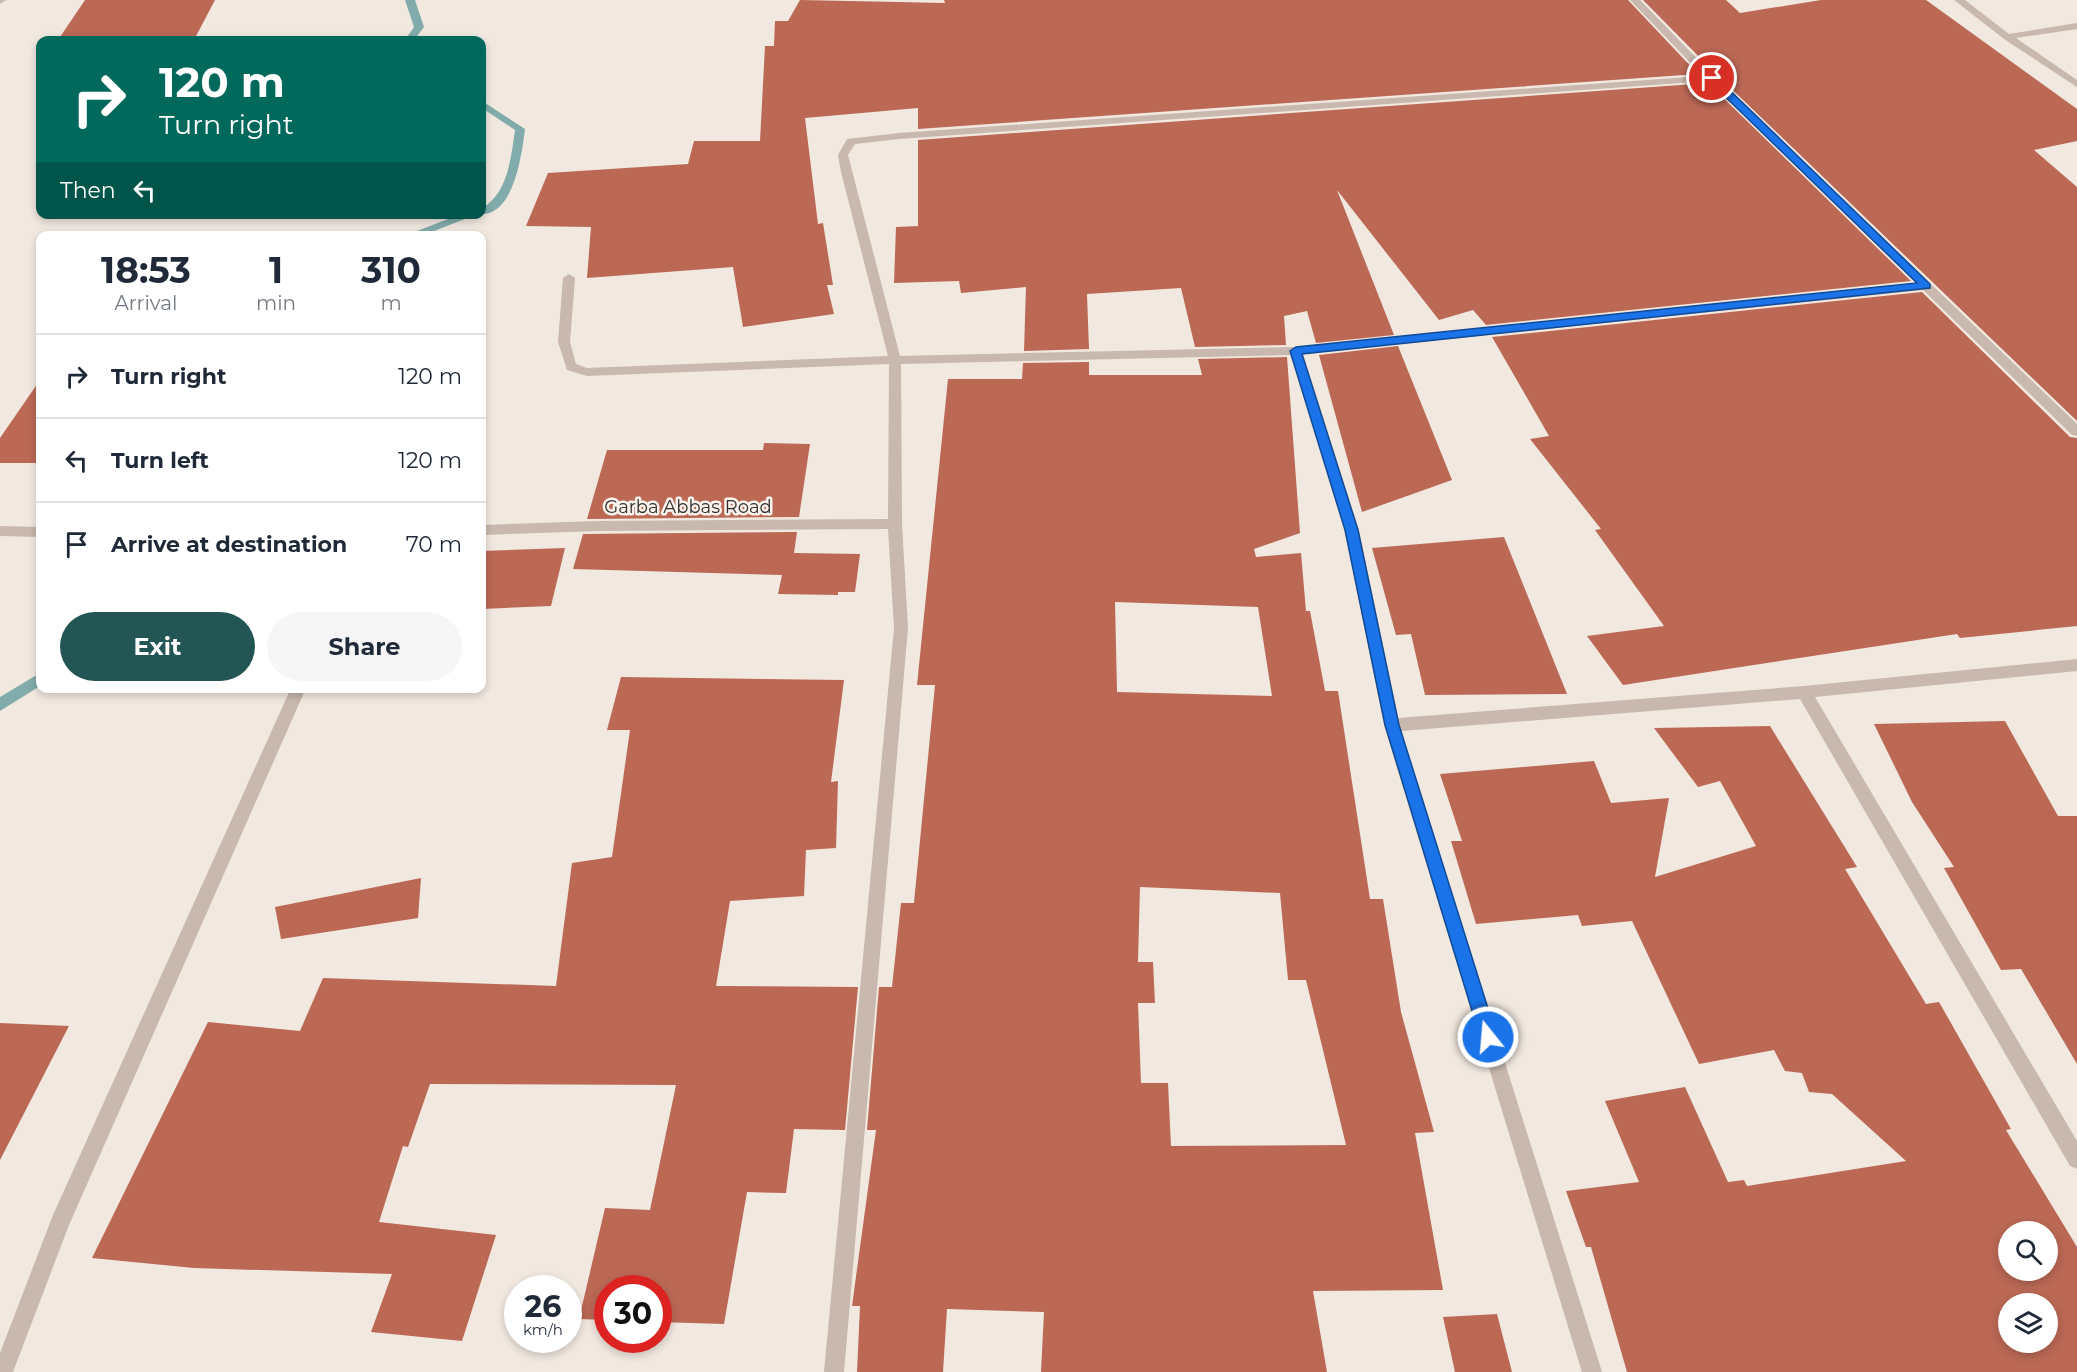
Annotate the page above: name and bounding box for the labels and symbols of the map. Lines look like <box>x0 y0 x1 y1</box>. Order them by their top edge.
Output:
pin <box>1686 52 1737 103</box>
street label: Garba Abbas Road <box>604 496 772 518</box>
position arrow <box>1456 1005 1520 1069</box>
speed limit sign: 30 <box>594 1275 672 1353</box>

